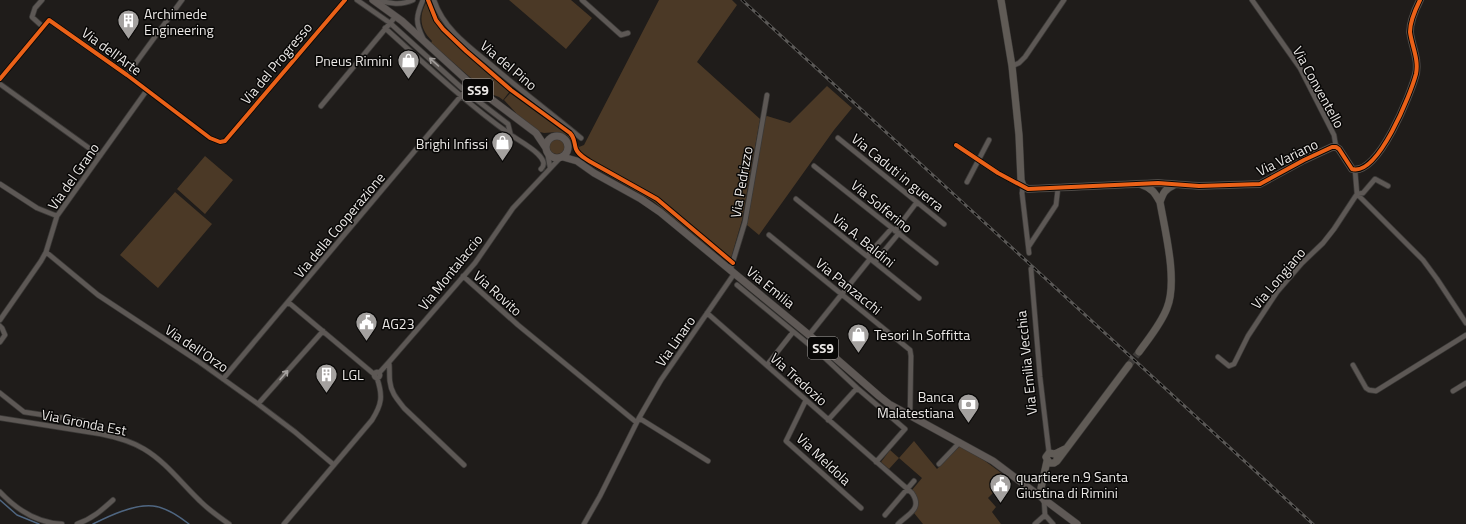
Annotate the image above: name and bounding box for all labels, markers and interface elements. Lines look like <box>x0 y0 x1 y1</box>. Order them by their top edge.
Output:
place label: Archimede Engineering <box>144 3 214 40</box>
building icon: Archimede Engineering <box>115 8 141 41</box>
street label: Via del Progresso <box>235 17 317 109</box>
street label: Via dell'Arte <box>78 22 146 80</box>
street label: Via del Pino <box>476 35 542 95</box>
street label: Via Conventello <box>1288 42 1350 132</box>
shop icon: Pneus Rimini <box>395 47 421 80</box>
place label: Pneus Rimini <box>315 50 392 71</box>
one-way arrow <box>428 58 439 67</box>
road number: SS9 <box>463 79 493 101</box>
street label: Via Caduti in guerra <box>847 128 949 216</box>
shop icon: Brighi Infissi <box>490 130 516 163</box>
place label: Brighi Infissi <box>416 133 488 154</box>
street label: Via Variano <box>1253 133 1321 181</box>
street label: Via del Grano <box>42 138 104 214</box>
street label: Via Pedrizzo <box>724 145 758 219</box>
street label: Via della Cooperazione <box>288 168 390 282</box>
street label: Via Solferino <box>847 175 917 237</box>
street label: Via A. Baldini <box>828 208 900 272</box>
street label: Via Montalaccio <box>413 229 487 315</box>
street label: Via Longiano <box>1246 243 1310 313</box>
street label: Via Panzacchi <box>811 253 887 319</box>
street label: Via Emilia <box>742 261 800 313</box>
street label: Via Rovito <box>469 265 527 321</box>
public building icon: AG23 <box>354 310 380 343</box>
street label: Via Emilia Vecchia <box>1010 310 1042 416</box>
street label: Via Linaro <box>650 311 700 371</box>
place label: AG23 <box>382 313 414 334</box>
street label: Via dell'Orzo <box>161 319 233 377</box>
shop icon: Tesori In Soffitta <box>846 321 872 354</box>
place label: Tesori In Soffitta <box>874 324 970 345</box>
road number: SS9 <box>808 337 838 359</box>
street label: Via Tredozio <box>766 348 832 410</box>
building icon: LGL <box>314 361 340 394</box>
place label: LGL <box>342 364 364 385</box>
one-way arrow <box>280 370 289 380</box>
place label: Banca Malatestiana <box>877 386 954 423</box>
bank icon: Banca Malatestiana <box>956 391 982 424</box>
street label: Via Gronda Est <box>40 403 128 441</box>
street label: Via Meldola <box>792 428 856 490</box>
place label: quartiere n.9 Santa Giustina di Rimini <box>1016 466 1128 503</box>
public building icon: quartiere n.9 Santa Giustina di Rimini <box>987 471 1013 504</box>

